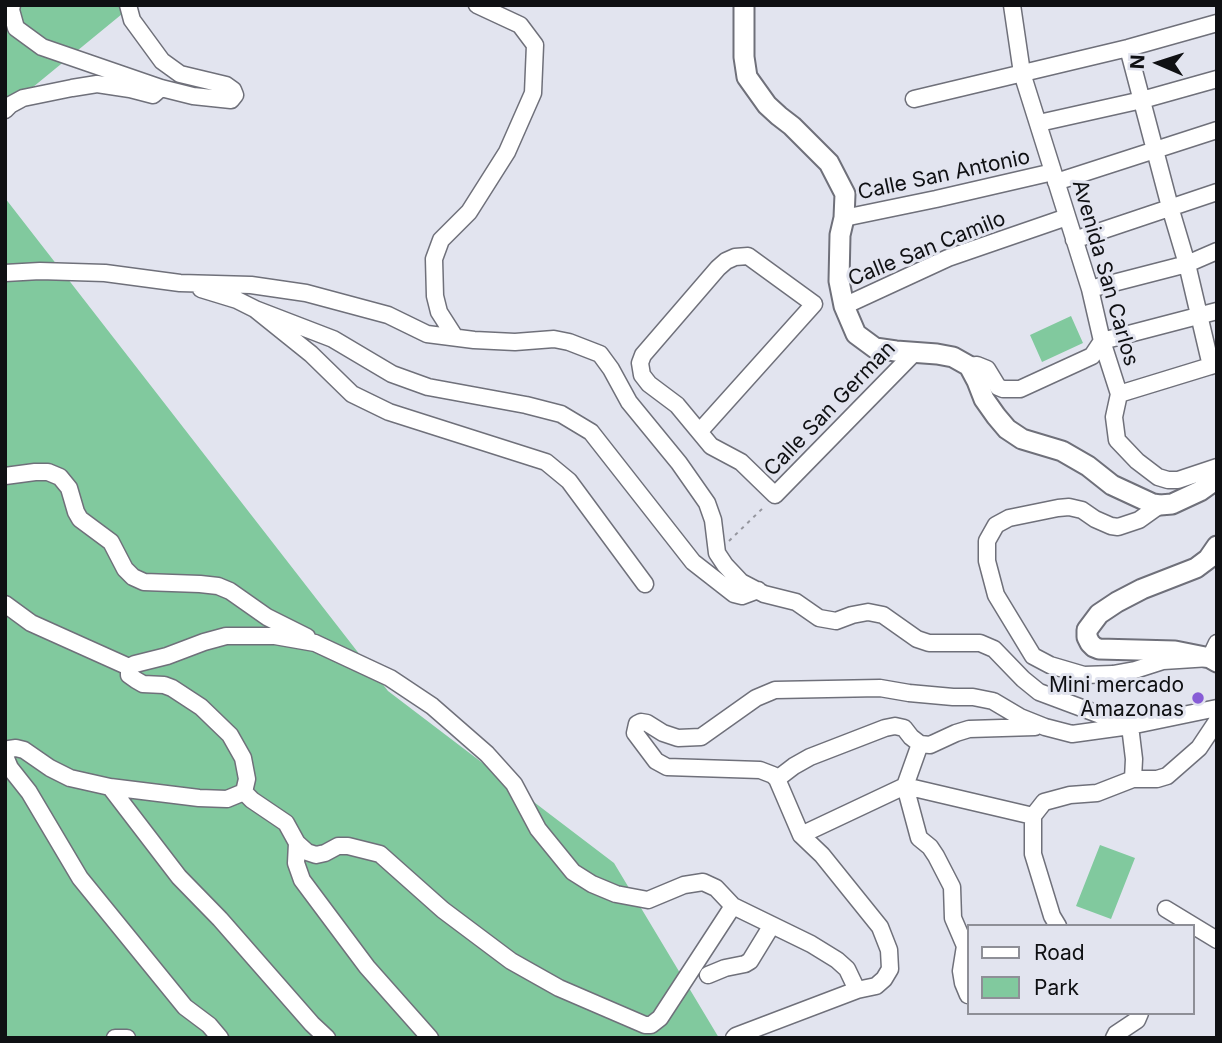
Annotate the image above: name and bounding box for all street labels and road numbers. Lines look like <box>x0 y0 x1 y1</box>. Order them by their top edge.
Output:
street label: Calle San Antonio <box>856 144 1032 206</box>
street label: Avenida San Carlos <box>1066 177 1144 369</box>
street label: Calle San Camilo <box>845 206 1009 292</box>
street label: Calle San German <box>759 336 901 482</box>

